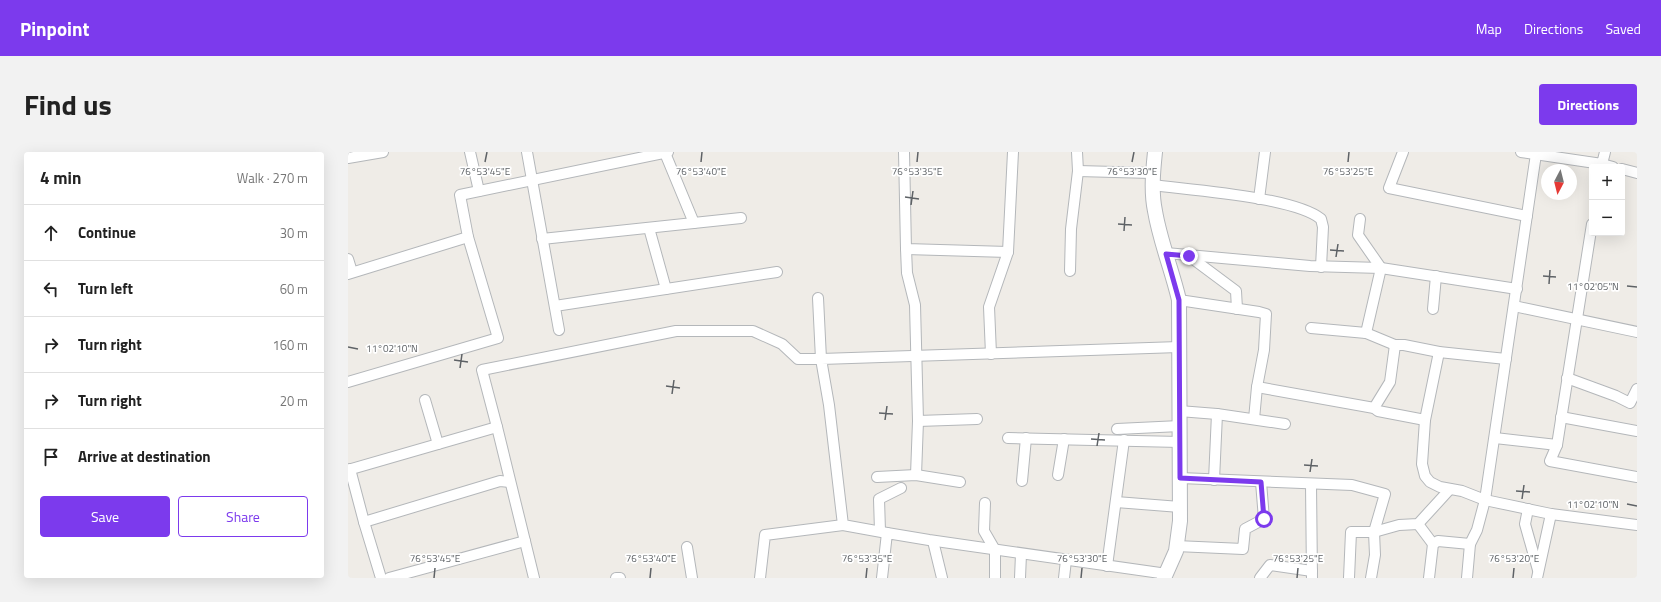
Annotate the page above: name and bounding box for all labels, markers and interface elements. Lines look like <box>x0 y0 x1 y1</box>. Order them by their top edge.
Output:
text: Pinpoint <box>20 14 89 43</box>
text: Map <box>1476 18 1502 39</box>
text: Directions <box>1524 18 1583 39</box>
text: Saved <box>1605 18 1641 39</box>
text: Find us <box>24 83 112 126</box>
button: Directions <box>1539 84 1637 125</box>
text: 76°53'45"E <box>460 164 511 179</box>
text: 76°53'40"E <box>676 164 727 179</box>
text: 76°53'35"E <box>892 164 943 179</box>
text: 76°53'30"E <box>1107 164 1158 179</box>
text: 76°53'25"E <box>1323 164 1374 179</box>
north arrow <box>1541 164 1577 200</box>
map controls <box>1589 164 1625 236</box>
button: + <box>1589 164 1625 200</box>
text: 4 min <box>40 165 81 191</box>
text: Walk · 270 m <box>237 168 308 188</box>
button: − <box>1589 200 1625 236</box>
text: Continue <box>78 221 136 244</box>
icon: ahead <box>40 222 62 244</box>
text: 30 m <box>280 223 308 243</box>
route end <box>1180 247 1198 265</box>
text: Turn left <box>78 277 133 300</box>
icon: left <box>40 278 62 300</box>
text: 60 m <box>280 279 308 299</box>
text: 11°02'05"N <box>1567 279 1619 294</box>
text: Turn right <box>78 333 142 356</box>
icon: right <box>40 334 62 356</box>
text: 160 m <box>272 335 308 355</box>
text: 11°02'10"N <box>366 341 418 356</box>
text: Turn right <box>78 389 142 412</box>
icon: right <box>40 390 62 412</box>
text: 20 m <box>280 391 308 411</box>
text: Arrive at destination <box>78 445 211 468</box>
icon: arrive <box>40 446 62 468</box>
button: Save <box>40 496 170 537</box>
button: Share <box>178 496 308 537</box>
text: 11°02'10"N <box>1567 497 1619 512</box>
route start <box>1255 510 1273 528</box>
text: 76°53'45"E <box>410 551 461 566</box>
text: 76°53'40"E <box>626 551 677 566</box>
text: 76°53'35"E <box>842 551 893 566</box>
text: 76°53'30"E <box>1057 551 1108 566</box>
text: 76°53'25"E <box>1273 551 1324 566</box>
text: 76°53'20"E <box>1489 551 1540 566</box>

